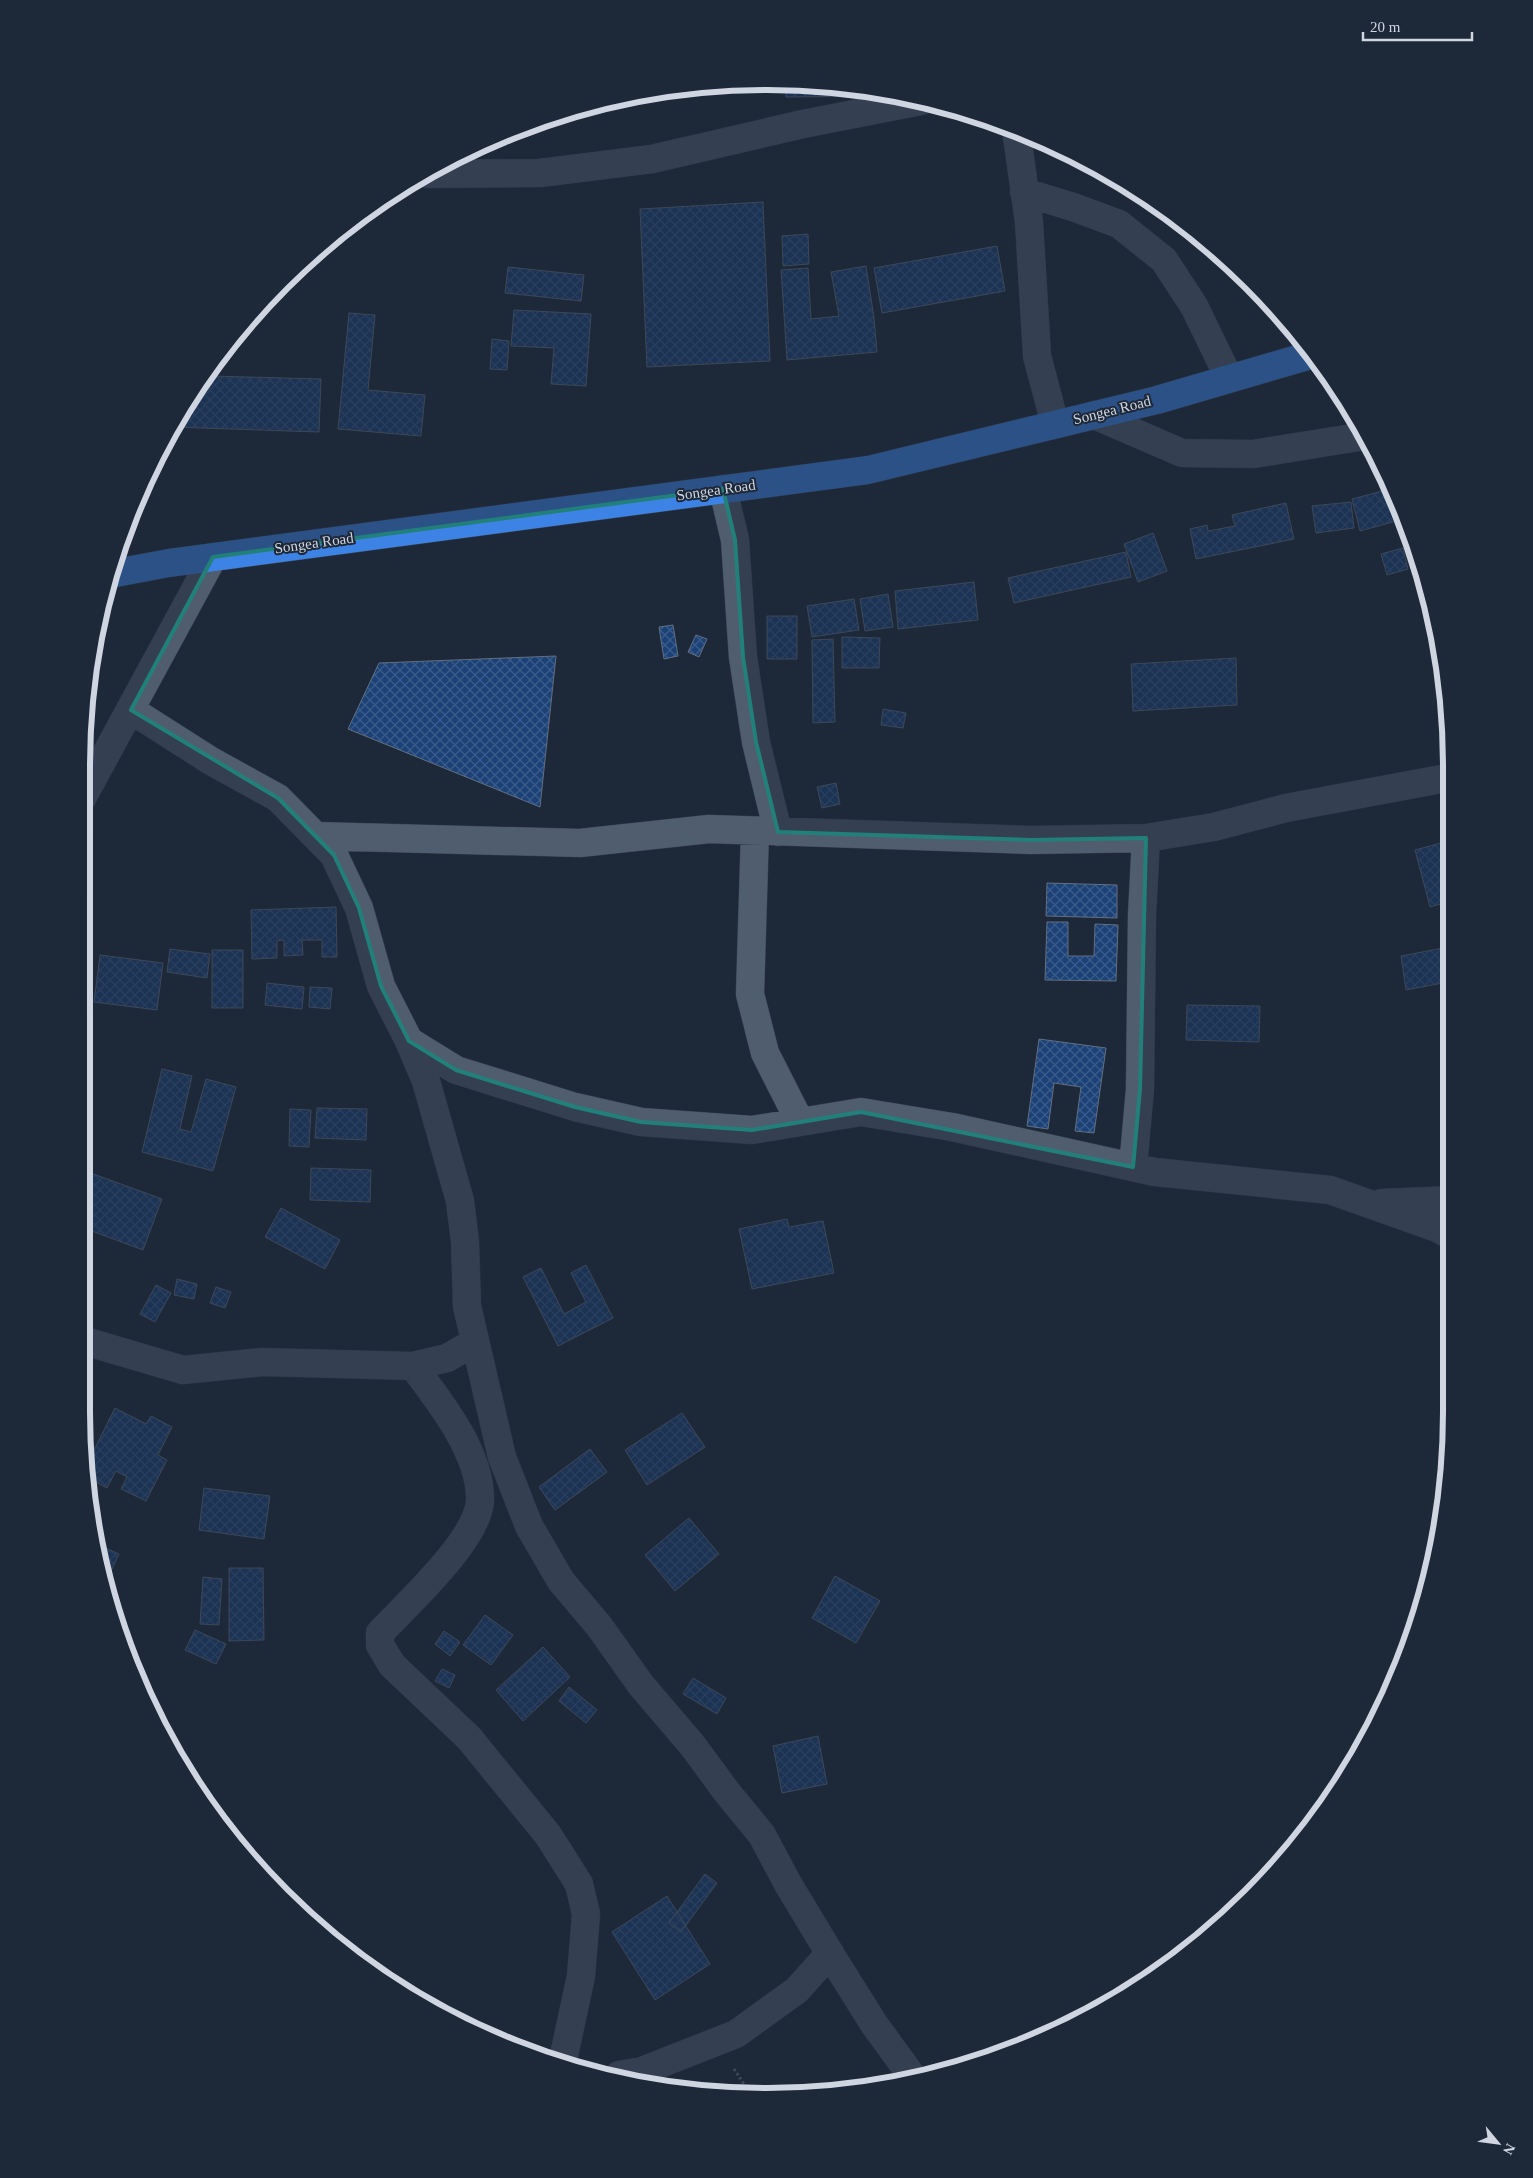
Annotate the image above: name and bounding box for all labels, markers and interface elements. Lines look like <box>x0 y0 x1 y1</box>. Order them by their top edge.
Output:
scale bar <box>1363 10 1472 42</box>
text: 20 m <box>1370 19 1401 35</box>
street label: Songea Road <box>1071 392 1153 427</box>
street label: Songea Road <box>675 476 757 503</box>
street label: Songea Road <box>273 529 355 556</box>
north arrow <box>1473 2118 1523 2168</box>
text: N <box>1500 2141 1518 2157</box>

